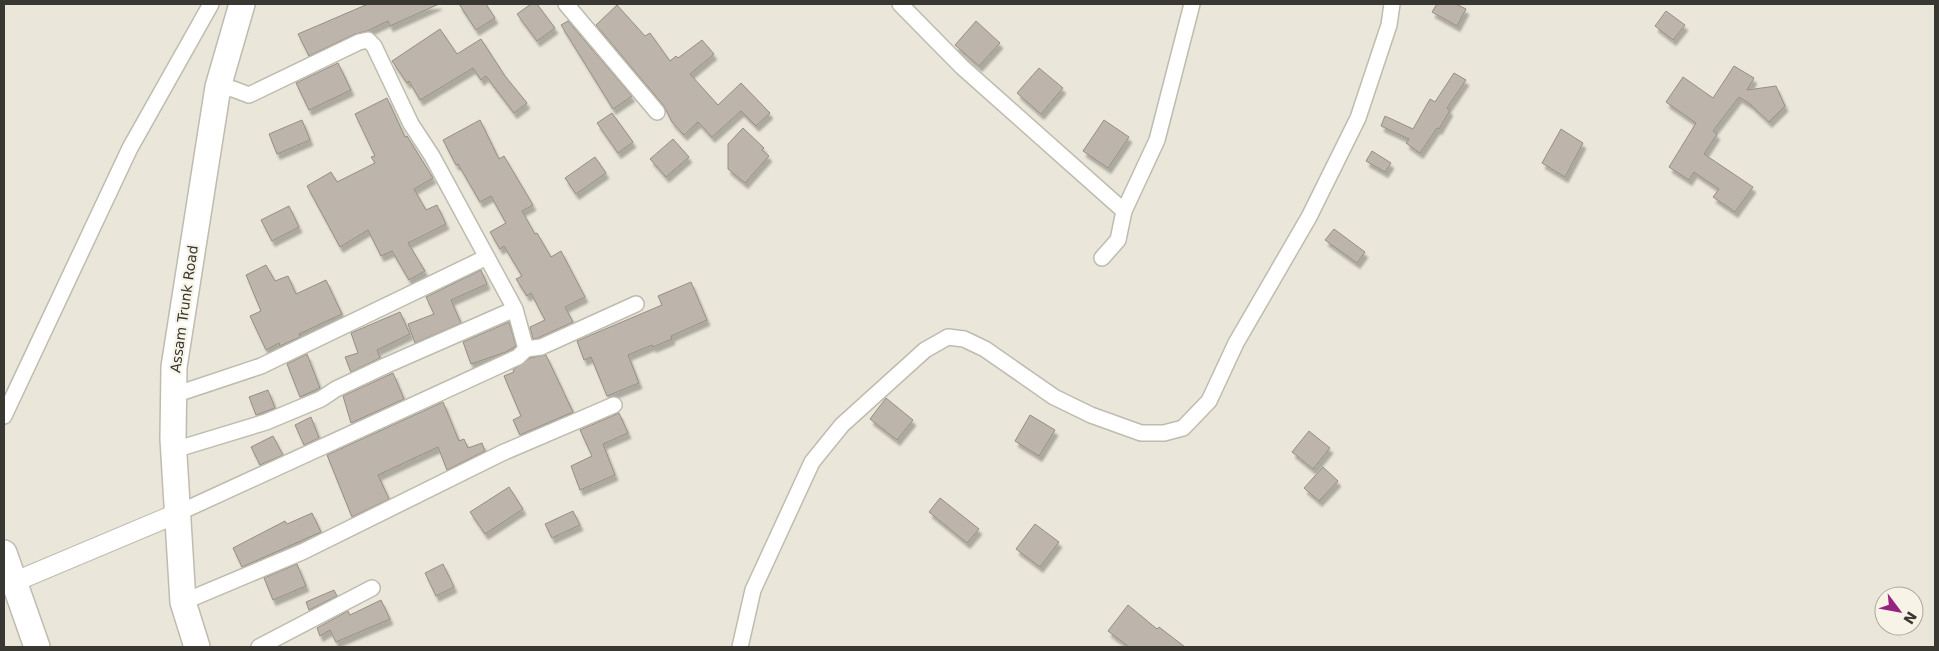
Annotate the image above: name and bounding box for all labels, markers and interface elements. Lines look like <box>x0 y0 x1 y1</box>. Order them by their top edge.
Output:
street label: Assam Trunk Road <box>167 244 201 374</box>
north arrow <box>1874 586 1924 636</box>
text: N <box>1900 609 1920 627</box>

